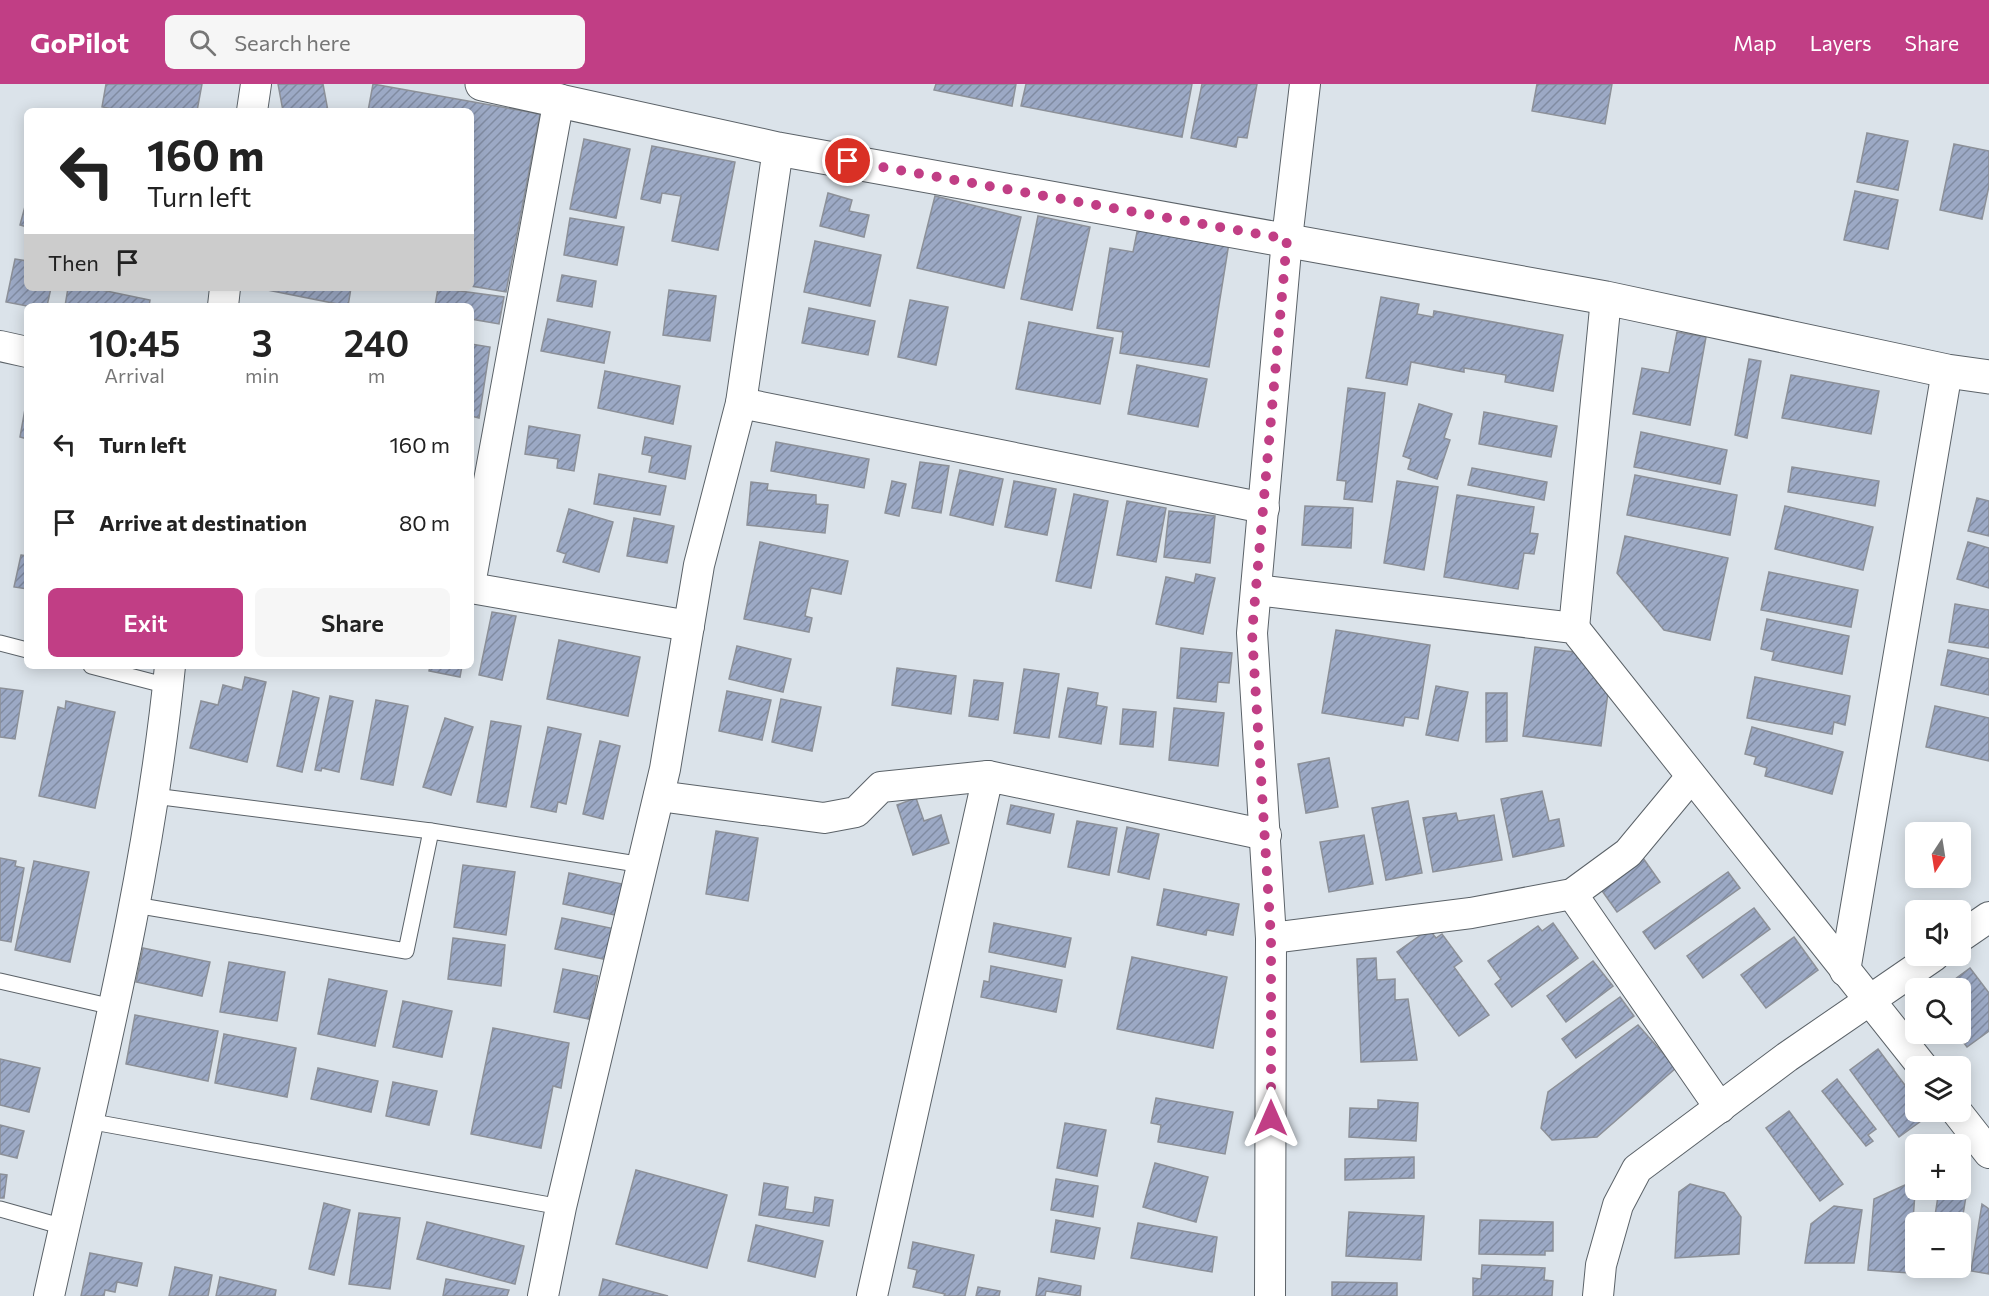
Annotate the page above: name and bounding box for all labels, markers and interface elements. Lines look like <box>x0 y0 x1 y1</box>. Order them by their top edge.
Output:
search box <box>165 15 585 69</box>
text: GoPilot <box>30 25 129 59</box>
icon: search <box>186 26 219 59</box>
text: Search here <box>234 29 351 56</box>
text: Map <box>1733 30 1777 55</box>
text: Layers <box>1810 30 1872 55</box>
text: Share <box>1905 30 1959 55</box>
text: 160 m <box>147 128 265 180</box>
icon: left <box>48 132 126 210</box>
pin <box>822 135 873 186</box>
icon: arrive <box>831 144 864 177</box>
text: Turn left <box>147 180 251 213</box>
icon: arrive <box>111 246 144 279</box>
text: Then <box>48 249 99 276</box>
text: 10:45 <box>89 320 180 364</box>
text: 3 <box>252 320 273 364</box>
text: 240 <box>344 320 409 364</box>
text: Arrival <box>104 363 165 387</box>
text: min <box>245 363 279 387</box>
text: m <box>368 363 385 387</box>
icon: left <box>48 428 81 461</box>
text: Turn left <box>99 431 186 458</box>
text: 160 m <box>389 431 450 458</box>
icon: arrive <box>48 506 81 539</box>
text: Arrive at destination <box>99 509 307 536</box>
text: 80 m <box>399 509 450 536</box>
button: Exit <box>48 588 243 657</box>
button: Share <box>255 588 450 657</box>
north arrow <box>1905 822 1971 888</box>
map controls <box>1905 822 1971 1278</box>
button: sound <box>1905 900 1971 966</box>
button: search <box>1905 978 1971 1044</box>
button: layers <box>1905 1056 1971 1122</box>
position arrow <box>1239 1086 1303 1150</box>
button: + <box>1905 1134 1971 1200</box>
button: − <box>1905 1212 1971 1278</box>

